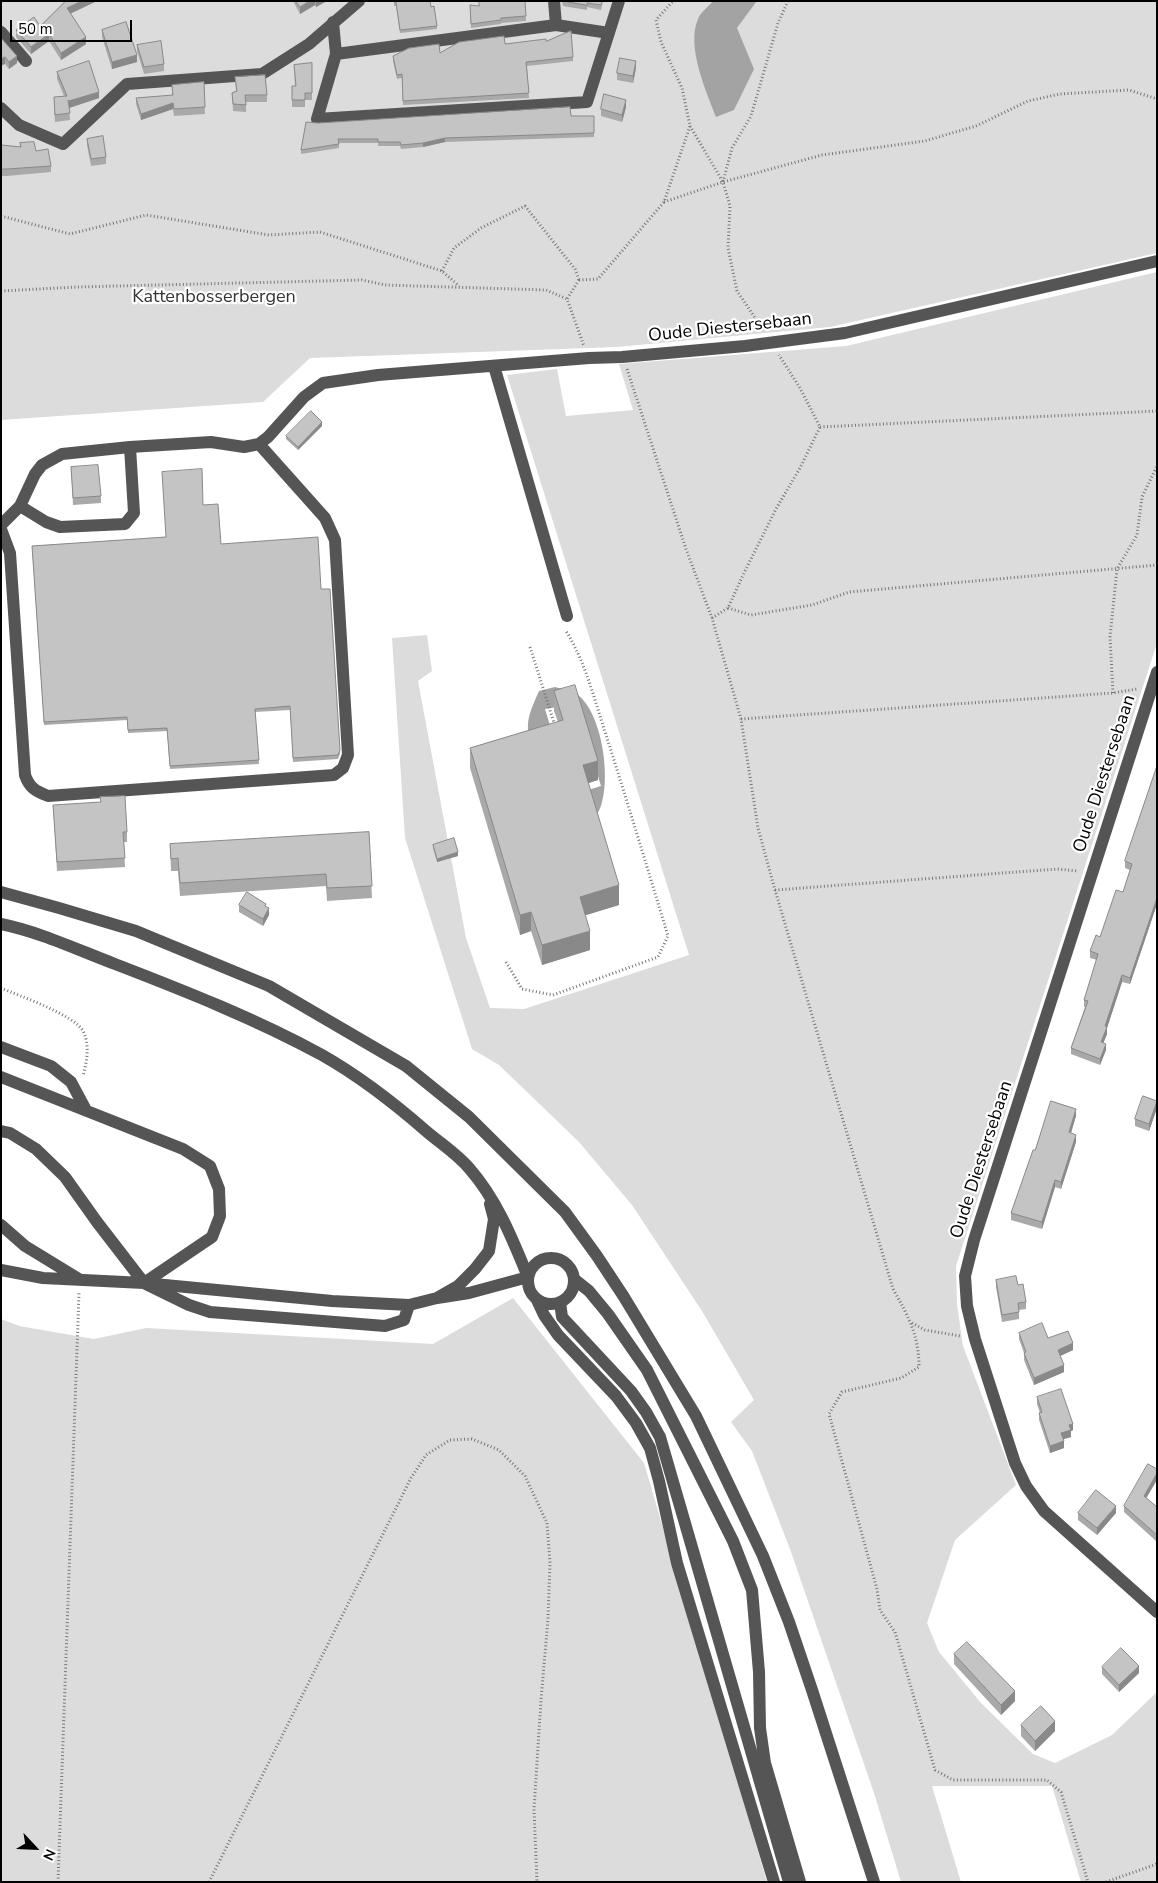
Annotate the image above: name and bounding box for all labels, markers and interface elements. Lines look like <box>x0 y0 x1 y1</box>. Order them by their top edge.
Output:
scale bar <box>12 10 135 42</box>
text: 50 m <box>18 19 53 39</box>
park label: Kattenbosserbergen <box>132 287 296 309</box>
street label: Oude Diestersebaan <box>647 309 813 347</box>
street label: Oude Diestersebaan <box>1069 692 1141 856</box>
street label: Oude Diestersebaan <box>946 1078 1018 1242</box>
north arrow <box>10 1823 60 1873</box>
text: N <box>38 1846 60 1863</box>

